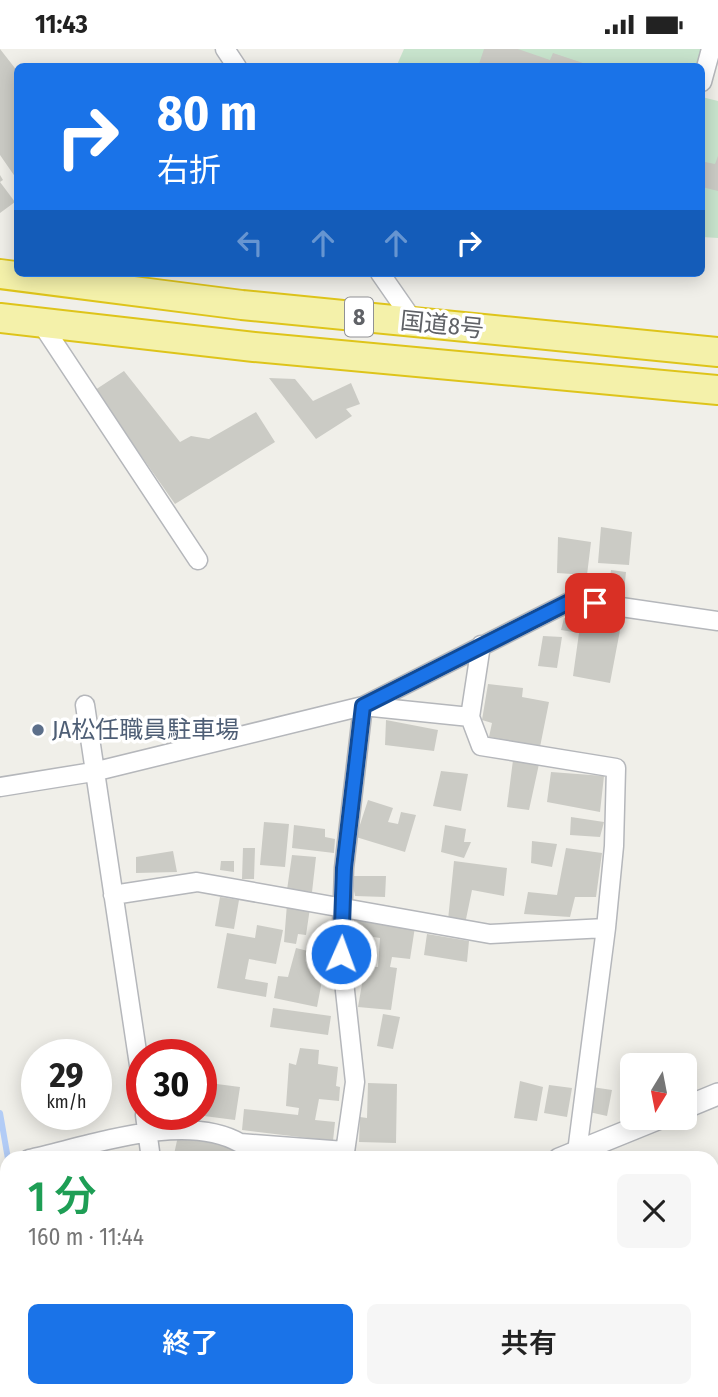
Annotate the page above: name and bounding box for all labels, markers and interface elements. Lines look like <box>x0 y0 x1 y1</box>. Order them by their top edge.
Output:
text: 11:43 <box>35 9 88 40</box>
text: 80 m <box>157 84 257 143</box>
icon: right <box>42 91 133 182</box>
text: 右折 <box>157 151 221 189</box>
icon: left <box>231 224 269 262</box>
icon: ahead <box>304 224 342 262</box>
icon: ahead <box>377 224 415 262</box>
icon: right <box>450 224 488 262</box>
road number: 8 <box>345 297 373 337</box>
street label: 国道8号 <box>399 307 485 343</box>
pin <box>565 573 625 633</box>
icon: arrive <box>576 584 614 622</box>
place label: JA松任職員駐車場 <box>52 716 239 744</box>
marker: JA松任職員駐車場 <box>30 722 46 738</box>
position arrow <box>304 917 378 991</box>
speed limit sign: 30 <box>126 1039 217 1130</box>
north arrow <box>620 1053 696 1131</box>
map controls <box>620 1053 697 1130</box>
text: 29 <box>49 1054 84 1096</box>
text: km/h <box>46 1091 87 1113</box>
text: 1 分 <box>28 1172 97 1222</box>
button: close <box>617 1174 691 1248</box>
text: 160 m · 11:44 <box>28 1223 144 1251</box>
button: 終了 <box>28 1304 353 1384</box>
button: 共有 <box>367 1304 691 1384</box>

